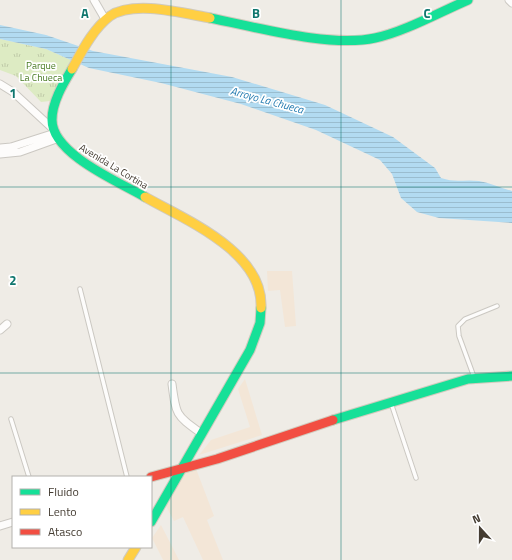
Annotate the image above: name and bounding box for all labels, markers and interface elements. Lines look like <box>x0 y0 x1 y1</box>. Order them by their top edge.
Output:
text: A <box>81 3 89 23</box>
text: B <box>252 3 260 23</box>
text: C <box>423 3 431 23</box>
park label: Parque La Chueca <box>20 58 62 85</box>
text: 1 <box>9 83 17 103</box>
water label: Arroyo La Chueca <box>229 83 306 118</box>
street label: Avenida La Cortina <box>77 140 151 193</box>
text: 2 <box>9 270 17 290</box>
legend <box>12 476 152 548</box>
text: Fluido <box>48 482 79 501</box>
text: Lento <box>48 502 77 521</box>
north arrow <box>460 508 500 548</box>
text: N <box>470 510 483 527</box>
text: Atasco <box>48 522 82 541</box>

